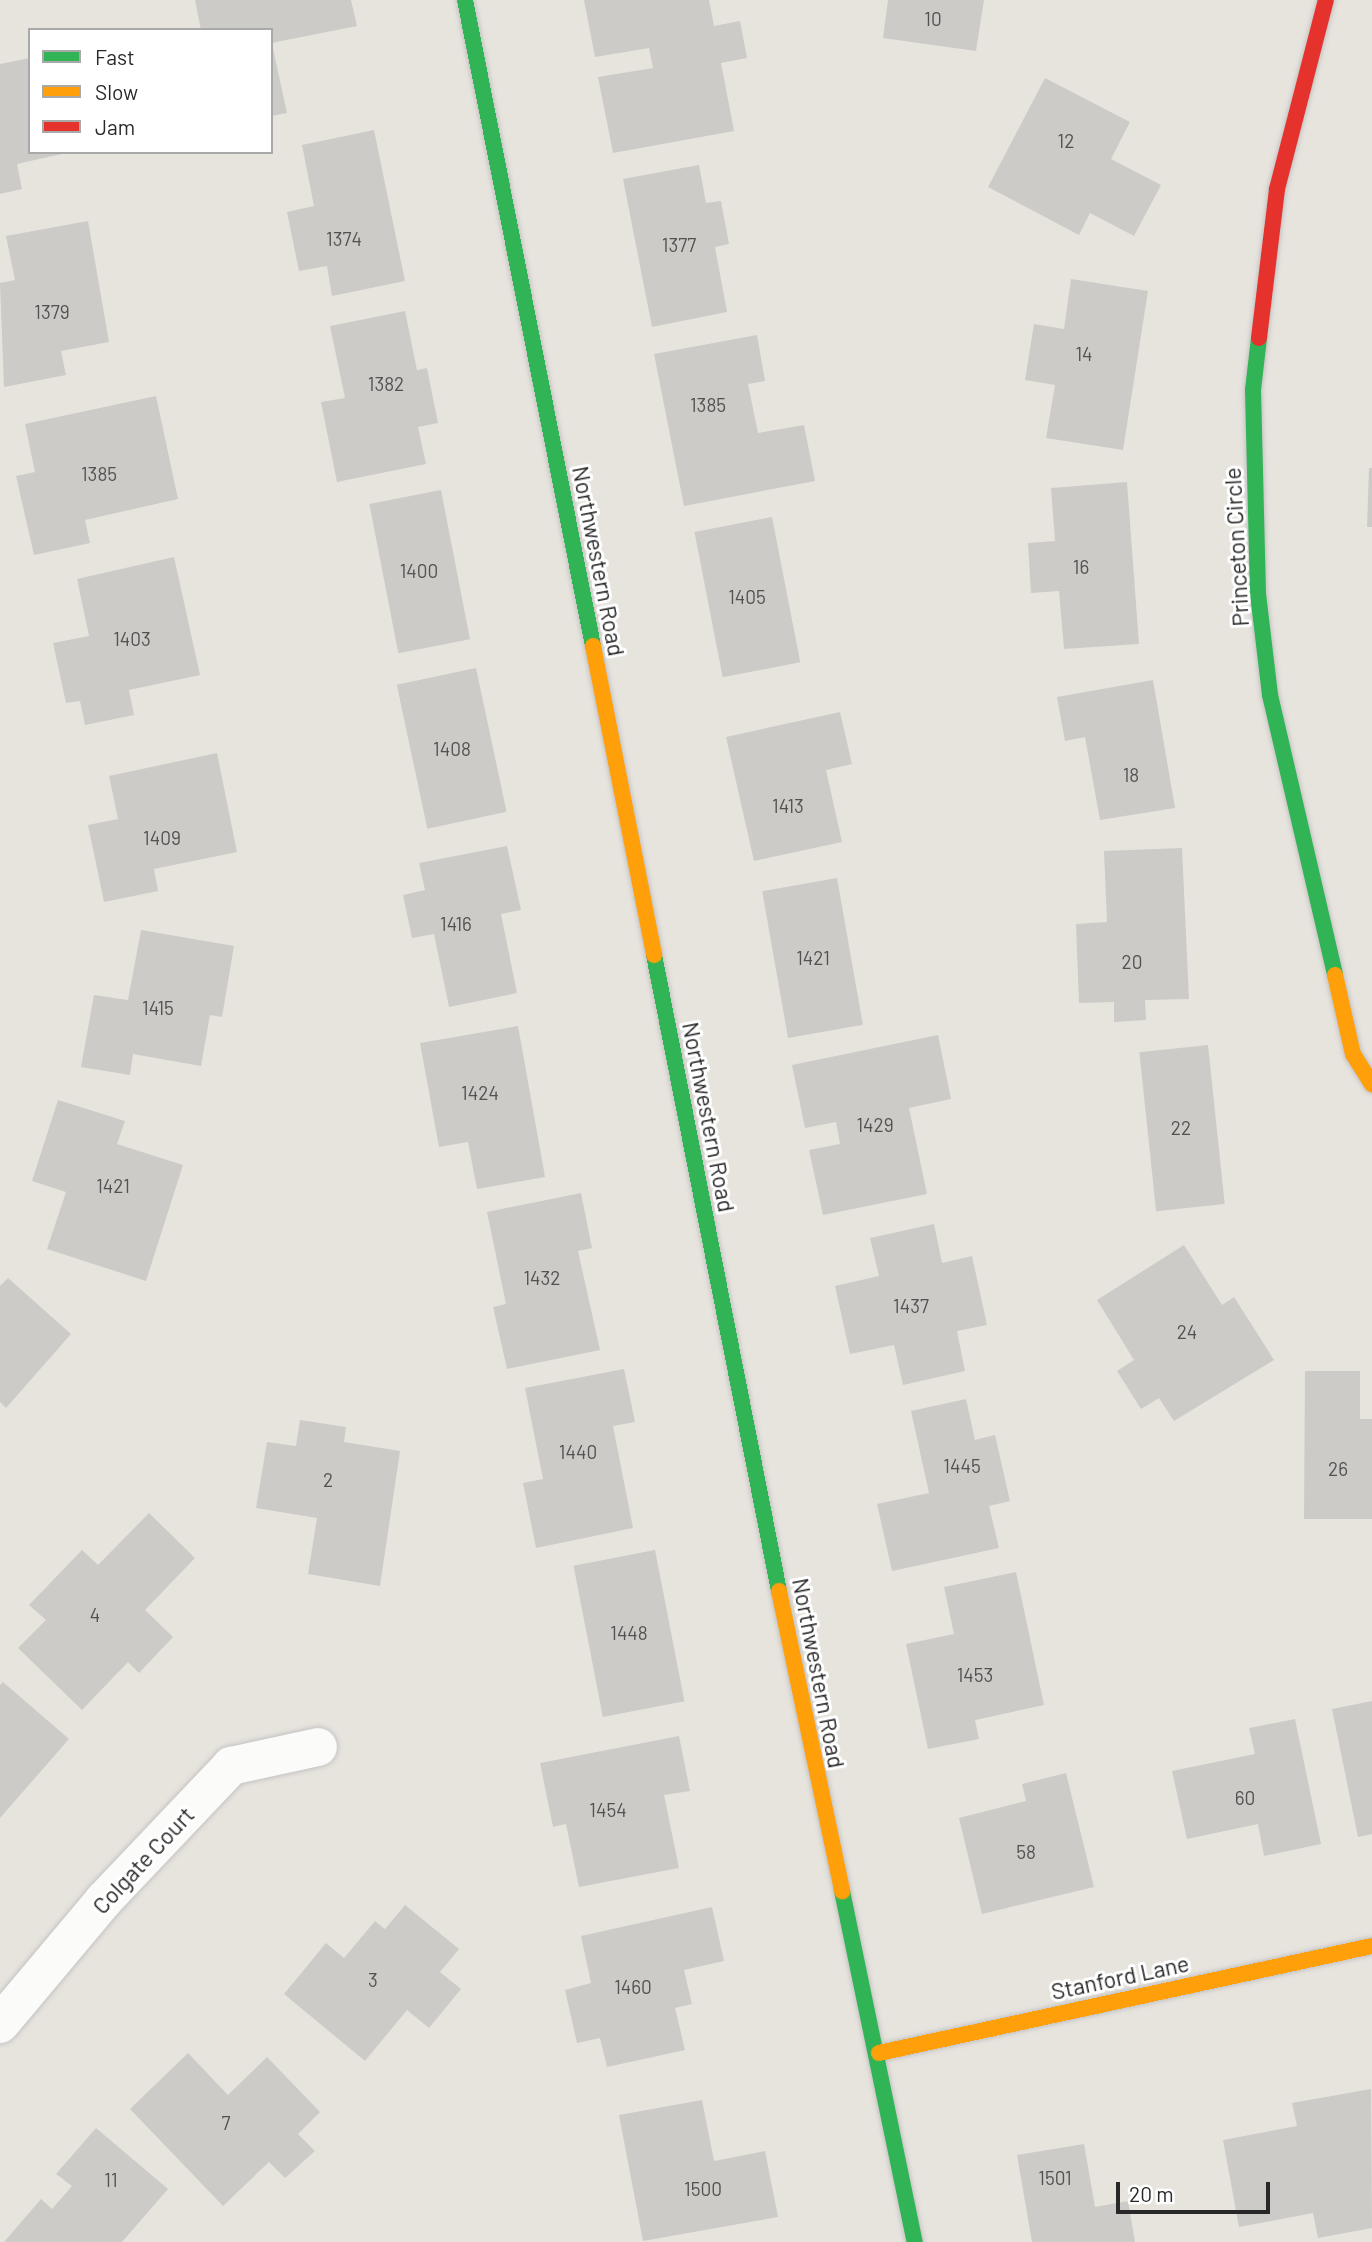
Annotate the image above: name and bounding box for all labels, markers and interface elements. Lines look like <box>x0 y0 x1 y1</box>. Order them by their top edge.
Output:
house number: 10 <box>924 8 942 30</box>
legend <box>28 28 273 154</box>
text: Fast <box>95 44 135 69</box>
text: Slow <box>95 79 138 104</box>
text: Jam <box>95 114 135 139</box>
house number: 12 <box>1058 130 1074 152</box>
house number: 1374 <box>326 228 362 250</box>
house number: 1377 <box>662 234 696 256</box>
house number: 1379 <box>34 301 70 323</box>
house number: 14 <box>1075 343 1093 365</box>
house number: 1382 <box>368 373 404 395</box>
house number: 1385 <box>690 394 726 416</box>
house number: 1385 <box>81 463 117 485</box>
street label: Northwestern Road <box>567 464 631 658</box>
street label: Princeton Circle <box>1218 467 1254 627</box>
house number: 16 <box>1073 556 1089 578</box>
house number: 1400 <box>400 560 438 582</box>
house number: 1405 <box>728 586 766 608</box>
house number: 1403 <box>113 628 151 650</box>
house number: 1408 <box>433 738 471 760</box>
house number: 18 <box>1123 764 1139 786</box>
house number: 1413 <box>772 795 804 817</box>
house number: 1409 <box>143 827 181 849</box>
house number: 1416 <box>440 913 472 935</box>
house number: 1421 <box>796 947 830 969</box>
house number: 20 <box>1122 951 1142 973</box>
house number: 1415 <box>142 997 174 1019</box>
street label: Northwestern Road <box>677 1020 741 1214</box>
house number: 1424 <box>461 1082 499 1104</box>
house number: 1429 <box>856 1114 894 1136</box>
house number: 22 <box>1171 1117 1191 1139</box>
house number: 1421 <box>96 1175 130 1197</box>
house number: 1432 <box>523 1267 561 1289</box>
house number: 1437 <box>893 1295 929 1317</box>
house number: 24 <box>1177 1321 1197 1343</box>
house number: 1440 <box>559 1441 597 1463</box>
house number: 1445 <box>943 1455 981 1477</box>
house number: 26 <box>1328 1458 1348 1480</box>
house number: 2 <box>323 1469 333 1491</box>
street label: Northwestern Road <box>787 1576 851 1770</box>
house number: 4 <box>90 1604 100 1626</box>
house number: 1448 <box>610 1622 648 1644</box>
house number: 1453 <box>957 1664 993 1686</box>
house number: 60 <box>1235 1787 1255 1809</box>
house number: 1454 <box>589 1799 627 1821</box>
street label: Colgate Court <box>86 1801 200 1919</box>
house number: 58 <box>1016 1841 1036 1863</box>
street label: Stanford Lane <box>1049 1949 1191 2005</box>
house number: 3 <box>368 1969 378 1991</box>
house number: 1460 <box>614 1976 652 1998</box>
house number: 7 <box>222 2112 230 2134</box>
house number: 1501 <box>1038 2167 1072 2189</box>
scale bar <box>1120 2168 1274 2212</box>
house number: 11 <box>104 2169 118 2191</box>
house number: 1500 <box>684 2178 722 2200</box>
text: 20 m <box>1129 2181 1174 2206</box>

